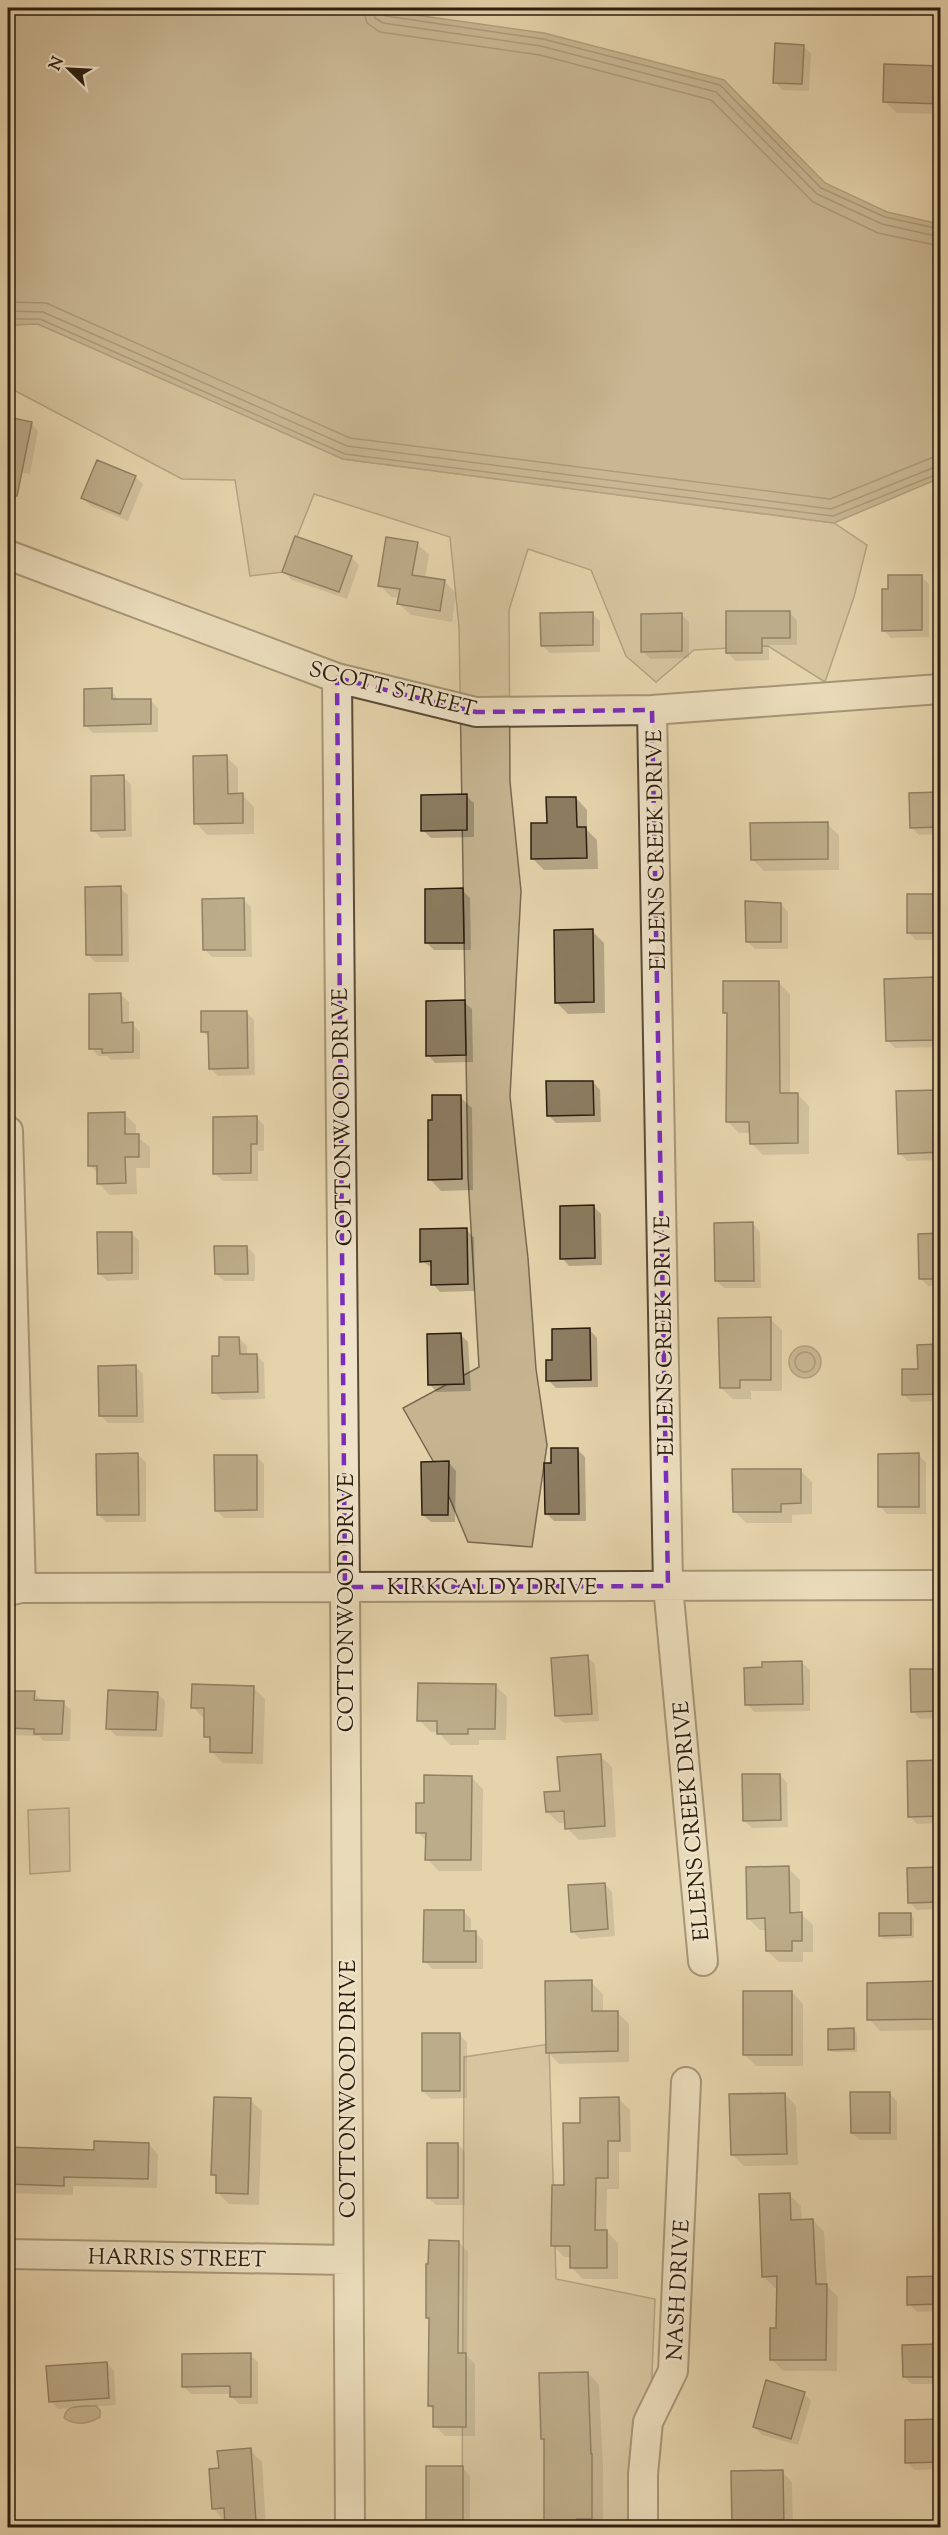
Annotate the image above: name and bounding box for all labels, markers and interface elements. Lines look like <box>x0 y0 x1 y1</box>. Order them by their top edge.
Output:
north arrow <box>39 39 99 99</box>
text: N <box>44 53 71 74</box>
street label: SCOTT STREET <box>305 655 480 727</box>
street label: ELLENS CREEK DRIVE <box>640 729 676 971</box>
street label: COTTONWOOD DRIVE <box>326 987 362 1246</box>
street label: ELLENS CREEK DRIVE <box>648 1215 684 1457</box>
street label: COTTONWOOD DRIVE <box>332 1474 364 1732</box>
street label: KIRKCALDY DRIVE <box>387 1573 597 1605</box>
street label: ELLENS CREEK DRIVE <box>667 1699 719 1942</box>
street label: COTTONWOOD DRIVE <box>334 1960 366 2218</box>
street label: NASH DRIVE <box>660 2219 700 2362</box>
street label: HARRIS STREET <box>88 2242 267 2278</box>

